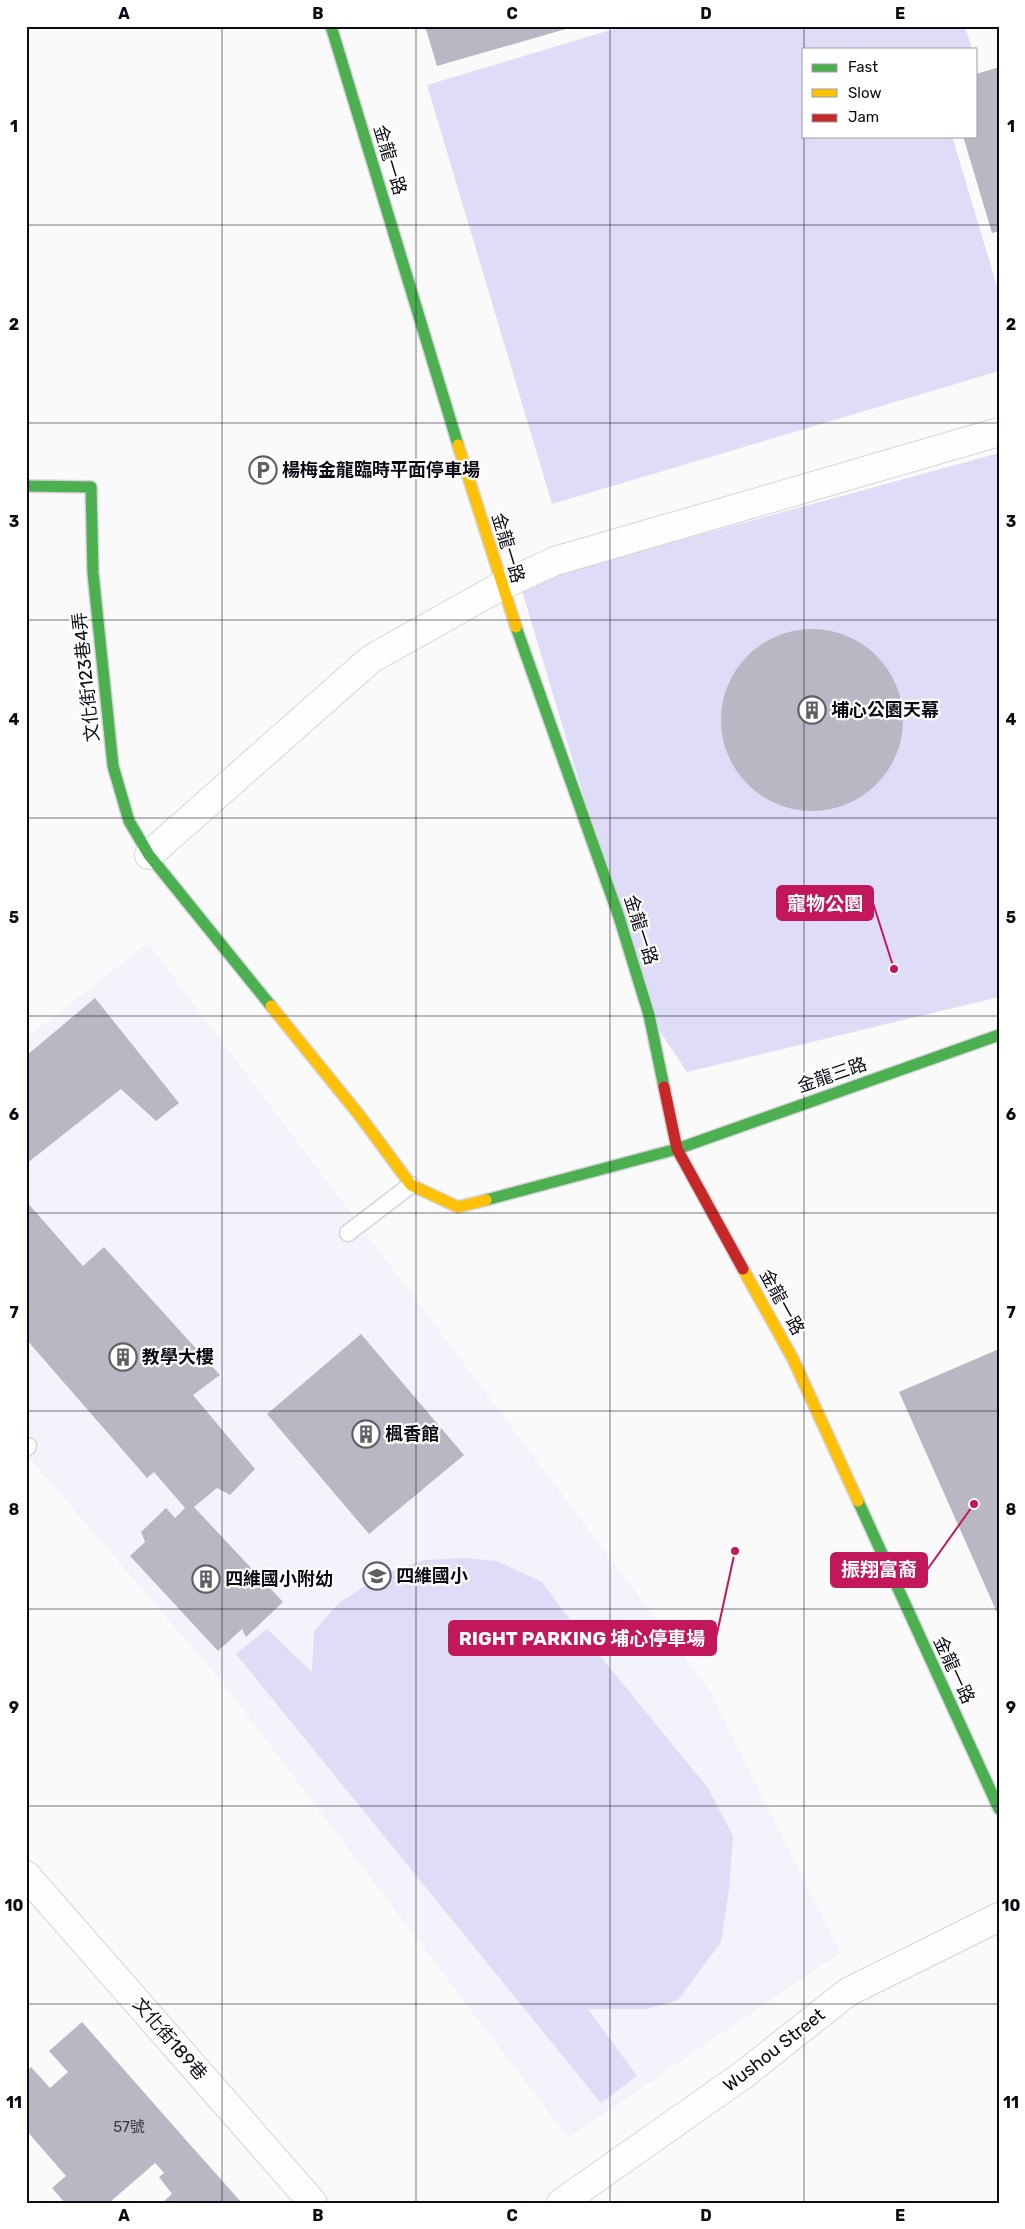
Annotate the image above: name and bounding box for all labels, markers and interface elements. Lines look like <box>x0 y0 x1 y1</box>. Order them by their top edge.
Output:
text: A <box>118 4 130 23</box>
text: B <box>312 4 324 23</box>
text: C <box>506 4 518 23</box>
text: D <box>700 4 712 23</box>
text: E <box>895 4 905 23</box>
legend <box>802 48 978 138</box>
text: Fast <box>848 58 878 76</box>
text: Slow <box>848 84 881 102</box>
text: Jam <box>848 108 879 126</box>
text: 1 <box>10 117 18 136</box>
text: 1 <box>1007 117 1015 136</box>
street label: 金龍一路 <box>369 122 411 198</box>
text: 2 <box>9 315 19 334</box>
text: 2 <box>1006 315 1016 334</box>
parking icon: 楊梅金龍臨時平面停車場 <box>248 455 278 485</box>
place label: 楊梅金龍臨時平面停車場 <box>282 459 480 481</box>
street label: 金龍一路 <box>487 510 529 586</box>
text: 3 <box>9 512 19 531</box>
text: 3 <box>1006 512 1016 531</box>
street label: 文化街123巷4弄 <box>68 611 104 743</box>
building icon: 埔心公園天幕 <box>797 695 827 725</box>
place label: 埔心公園天幕 <box>831 699 939 721</box>
text: 4 <box>9 710 20 729</box>
text: 4 <box>1006 710 1017 729</box>
callout: 寵物公園 <box>777 886 873 920</box>
street label: 金龍一路 <box>619 892 663 968</box>
text: 寵物公園 <box>787 892 863 915</box>
text: 5 <box>9 908 19 927</box>
text: 5 <box>1006 908 1016 927</box>
street label: 金龍三路 <box>794 1053 870 1097</box>
text: 6 <box>9 1105 19 1124</box>
text: 6 <box>1006 1105 1016 1124</box>
street label: 金龍一路 <box>755 1265 809 1339</box>
text: 7 <box>9 1303 19 1322</box>
text: 7 <box>1006 1303 1016 1322</box>
building icon: 教學大樓 <box>108 1342 138 1372</box>
place label: 教學大樓 <box>142 1346 214 1368</box>
building icon: 楓香館 <box>351 1419 381 1449</box>
place label: 楓香館 <box>385 1423 439 1445</box>
text: 8 <box>9 1500 20 1519</box>
text: 8 <box>1006 1500 1017 1519</box>
callout: 振翔富裔 <box>831 1553 927 1587</box>
text: 振翔富裔 <box>841 1558 917 1581</box>
school or university icon: 四維國小 <box>362 1561 392 1591</box>
building icon: 四維國小附幼 <box>191 1564 221 1594</box>
place label: 四維國小 <box>396 1565 468 1587</box>
place label: 四維國小附幼 <box>225 1568 333 1590</box>
callout: RIGHT PARKING 埔心停車場 <box>449 1621 716 1655</box>
text: RIGHT PARKING 埔心停車場 <box>459 1627 705 1650</box>
street label: 金龍一路 <box>929 1633 979 1707</box>
text: 9 <box>9 1698 19 1717</box>
text: 9 <box>1006 1698 1016 1717</box>
text: 10 <box>5 1896 24 1915</box>
text: 10 <box>1002 1896 1021 1915</box>
street label: 文化街189巷 <box>128 1993 212 2085</box>
street label: Wushou Street <box>719 2004 829 2096</box>
text: 11 <box>6 2093 22 2112</box>
text: 11 <box>1003 2093 1019 2112</box>
house number: 57號 <box>113 2118 145 2136</box>
text: A <box>118 2206 130 2225</box>
text: B <box>312 2206 324 2225</box>
text: C <box>506 2206 518 2225</box>
text: D <box>700 2206 712 2225</box>
text: E <box>895 2206 905 2225</box>

